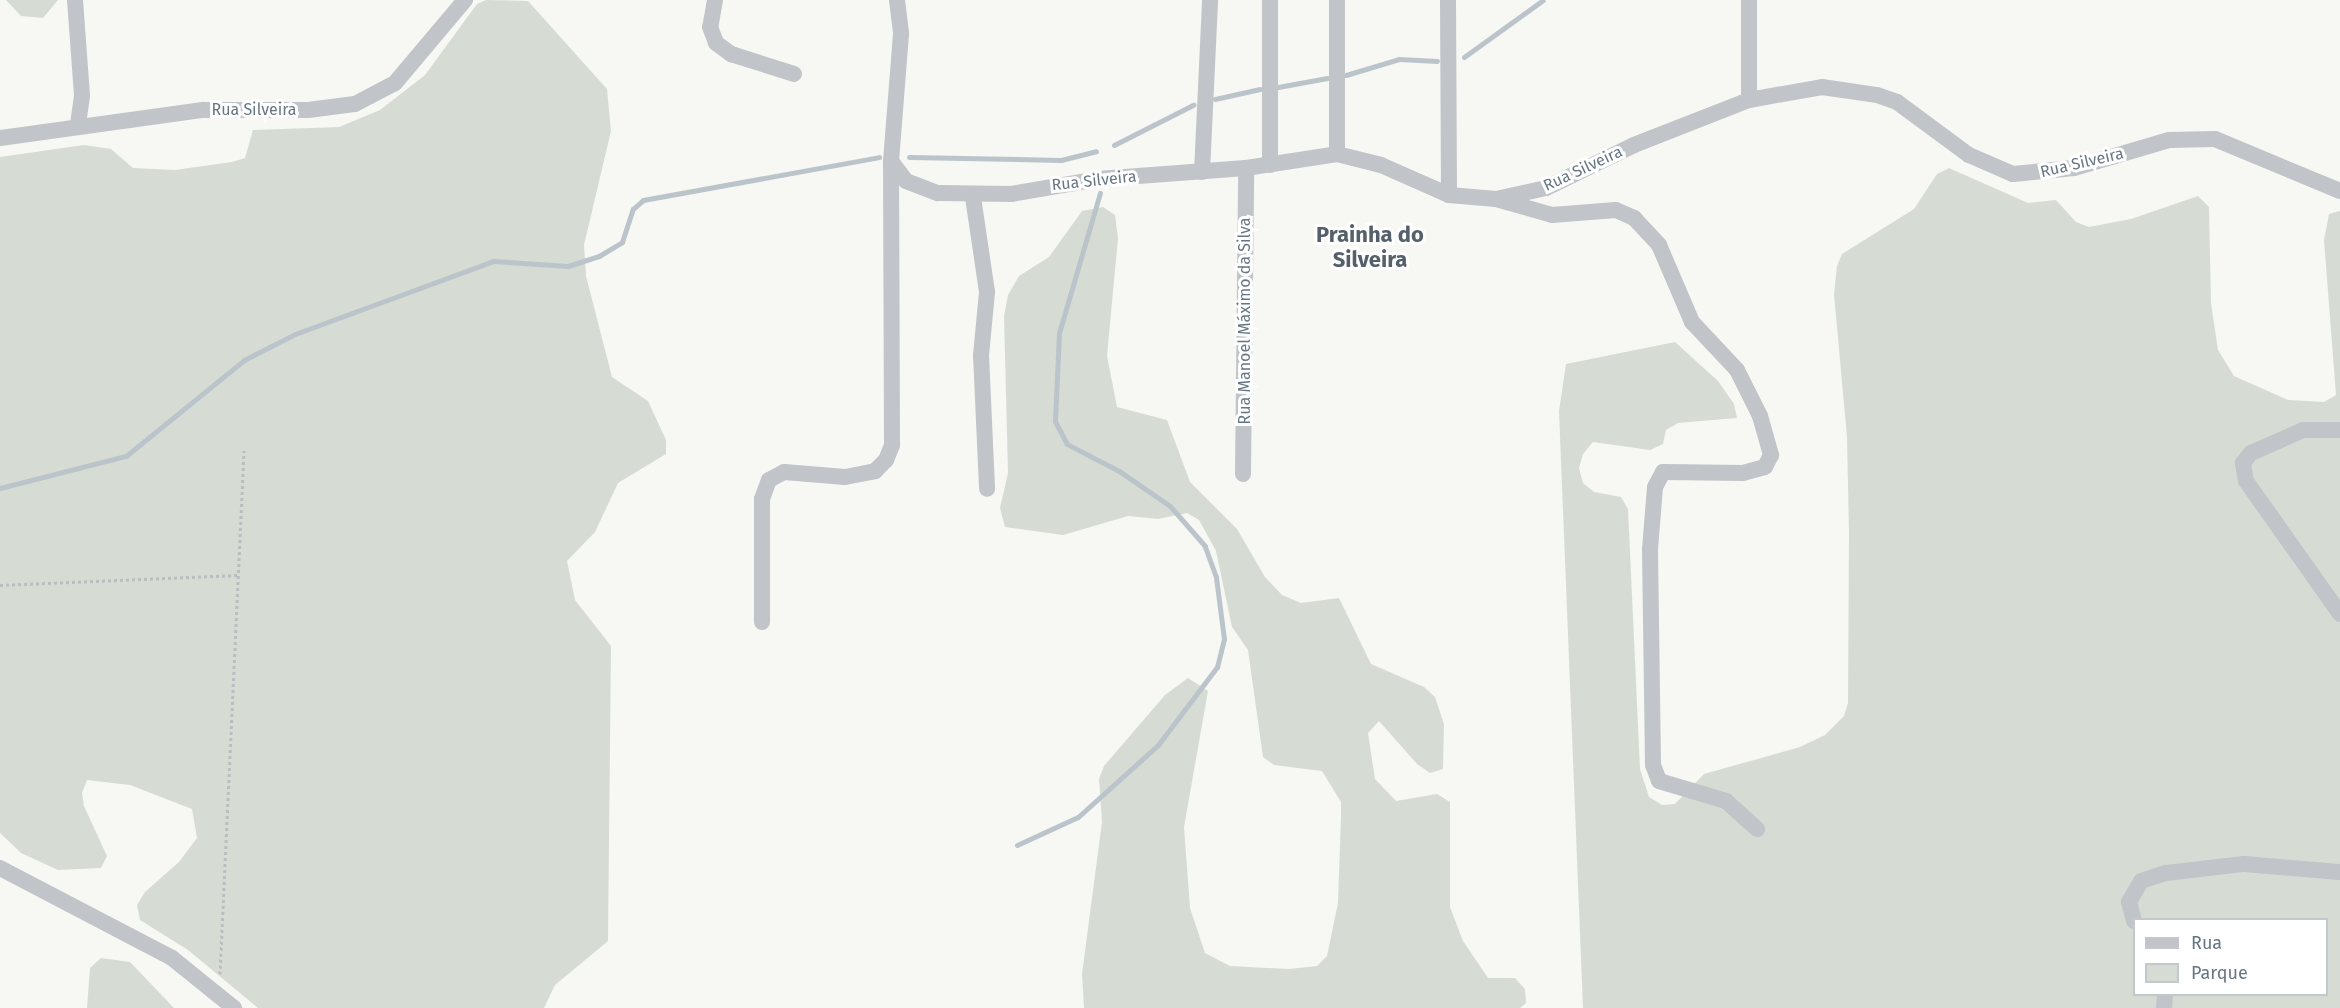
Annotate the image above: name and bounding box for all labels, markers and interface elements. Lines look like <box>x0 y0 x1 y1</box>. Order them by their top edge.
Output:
street label: Rua Silveira <box>211 100 297 120</box>
street label: Rua Silveira <box>1540 142 1626 196</box>
street label: Rua Silveira <box>2038 144 2126 182</box>
street label: Rua Silveira <box>1051 167 1137 195</box>
street label: Rua Manoel Máximo da Silva <box>1235 218 1255 424</box>
district label: Prainha do Silveira <box>1316 221 1424 272</box>
legend <box>2133 918 2328 996</box>
text: Rua <box>2191 932 2222 954</box>
text: Parque <box>2191 962 2248 984</box>

